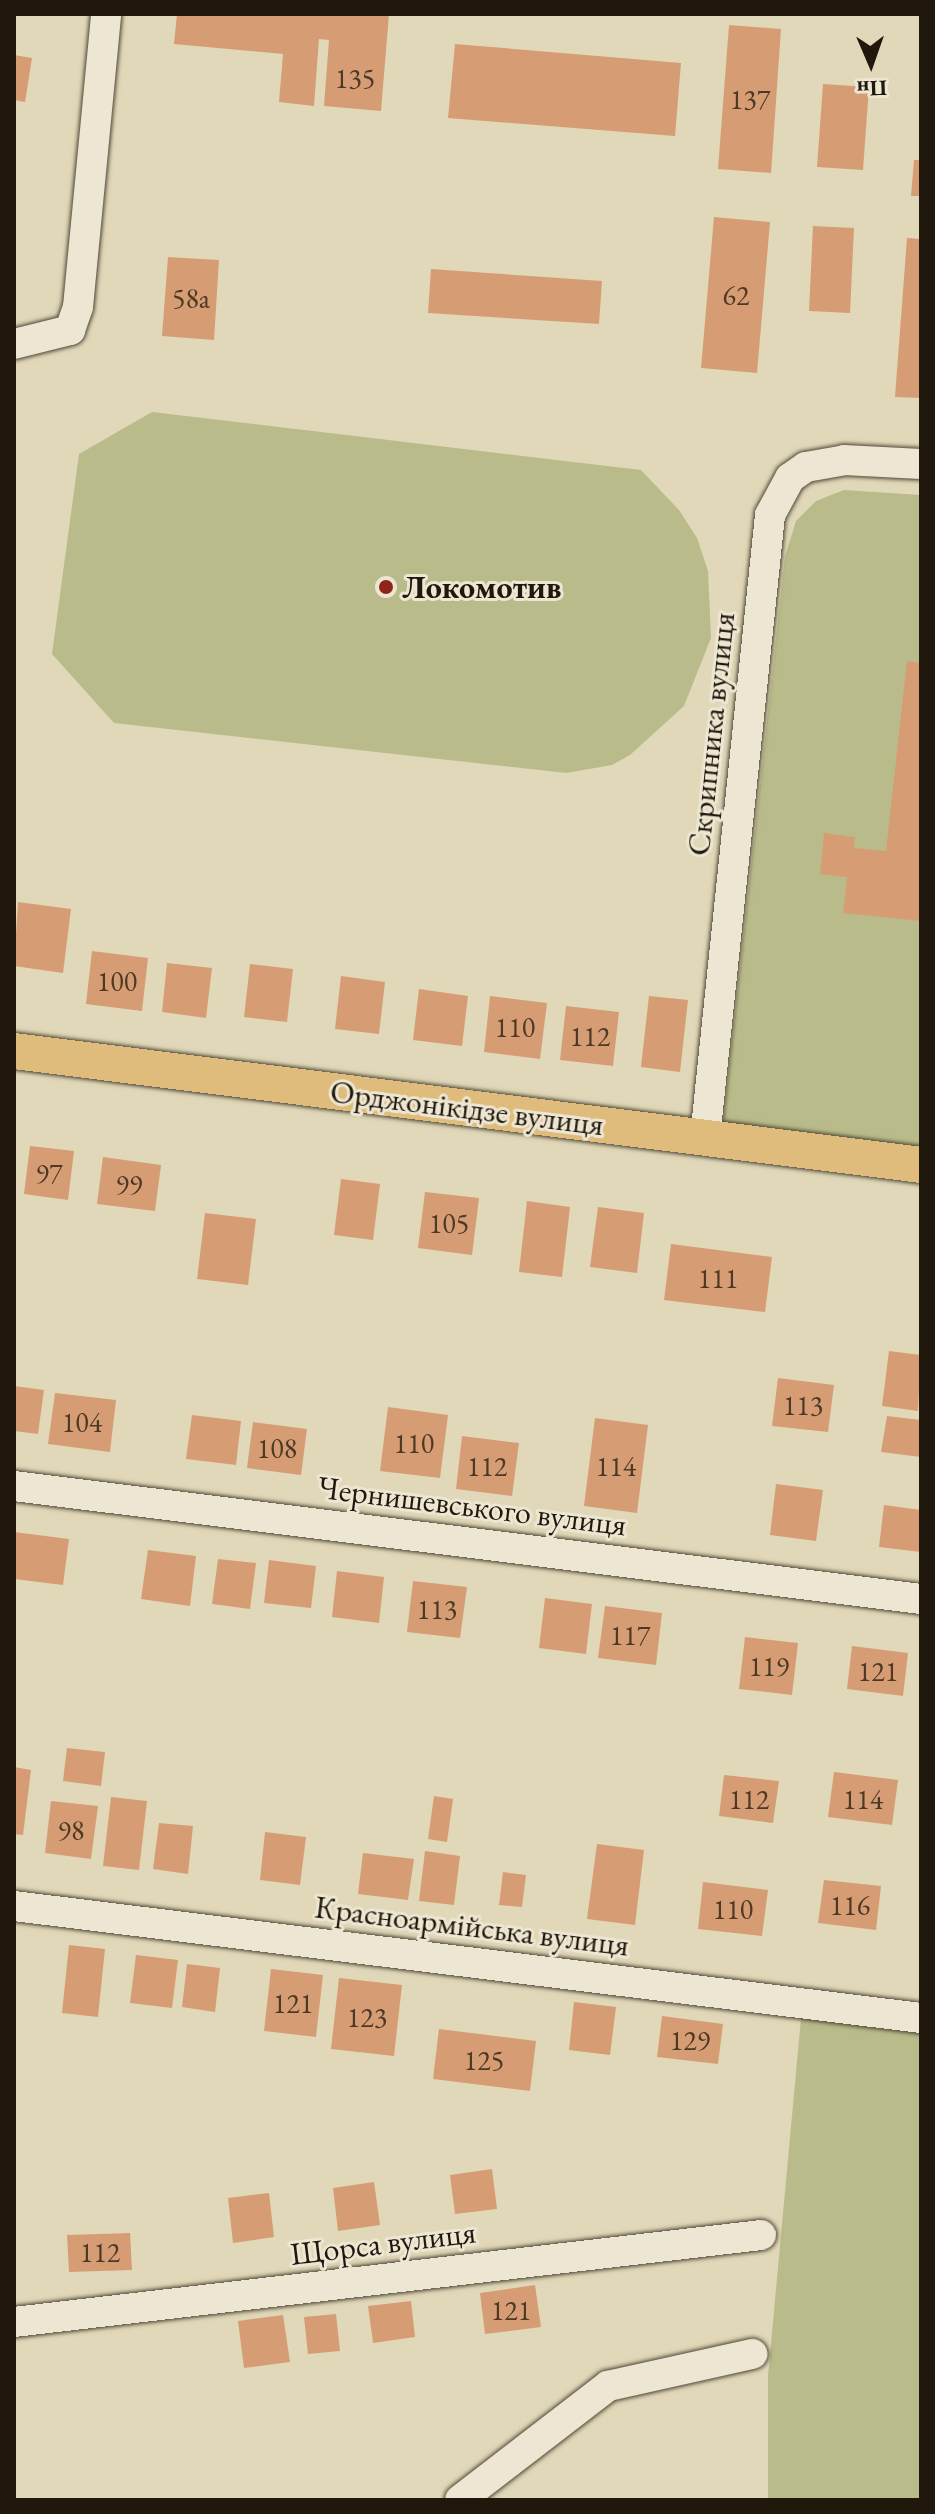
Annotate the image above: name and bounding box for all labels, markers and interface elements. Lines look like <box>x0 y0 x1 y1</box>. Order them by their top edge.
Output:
north arrow <box>831 24 911 104</box>
house number: 135 <box>335 61 375 95</box>
text: Пн <box>856 73 887 104</box>
house number: 137 <box>730 82 770 116</box>
house number: 62 <box>723 278 749 312</box>
house number: 58а <box>172 281 210 315</box>
place label: Локомотив <box>402 568 561 606</box>
marker: Локомотив <box>377 578 395 596</box>
street label: Скрипника вулиця <box>679 610 743 858</box>
house number: 100 <box>97 964 137 998</box>
house number: 110 <box>495 1010 535 1044</box>
house number: 112 <box>570 1019 610 1053</box>
street label: Орджонікідзе вулиця <box>328 1072 606 1144</box>
house number: 97 <box>36 1156 62 1190</box>
house number: 99 <box>116 1167 142 1201</box>
house number: 105 <box>429 1206 469 1240</box>
house number: 111 <box>698 1261 738 1295</box>
house number: 113 <box>783 1388 823 1422</box>
house number: 104 <box>62 1405 102 1439</box>
house number: 110 <box>394 1426 434 1460</box>
house number: 108 <box>257 1431 297 1465</box>
house number: 112 <box>467 1449 507 1483</box>
house number: 114 <box>596 1449 636 1483</box>
street label: Чернишевського вулиця <box>315 1468 629 1544</box>
house number: 113 <box>417 1592 457 1626</box>
house number: 117 <box>610 1618 650 1652</box>
house number: 119 <box>749 1649 789 1683</box>
house number: 121 <box>858 1654 898 1688</box>
house number: 112 <box>729 1782 769 1816</box>
house number: 114 <box>843 1782 883 1816</box>
house number: 98 <box>58 1813 84 1847</box>
street label: Красноармійська вулиця <box>313 1888 631 1964</box>
house number: 116 <box>830 1888 870 1922</box>
house number: 110 <box>713 1892 753 1926</box>
house number: 121 <box>273 1986 313 2020</box>
house number: 123 <box>347 2000 387 2034</box>
house number: 129 <box>670 2023 710 2057</box>
house number: 125 <box>464 2043 504 2077</box>
street label: Щорса вулиця <box>288 2213 478 2273</box>
house number: 112 <box>80 2235 120 2269</box>
house number: 121 <box>491 2293 531 2327</box>

